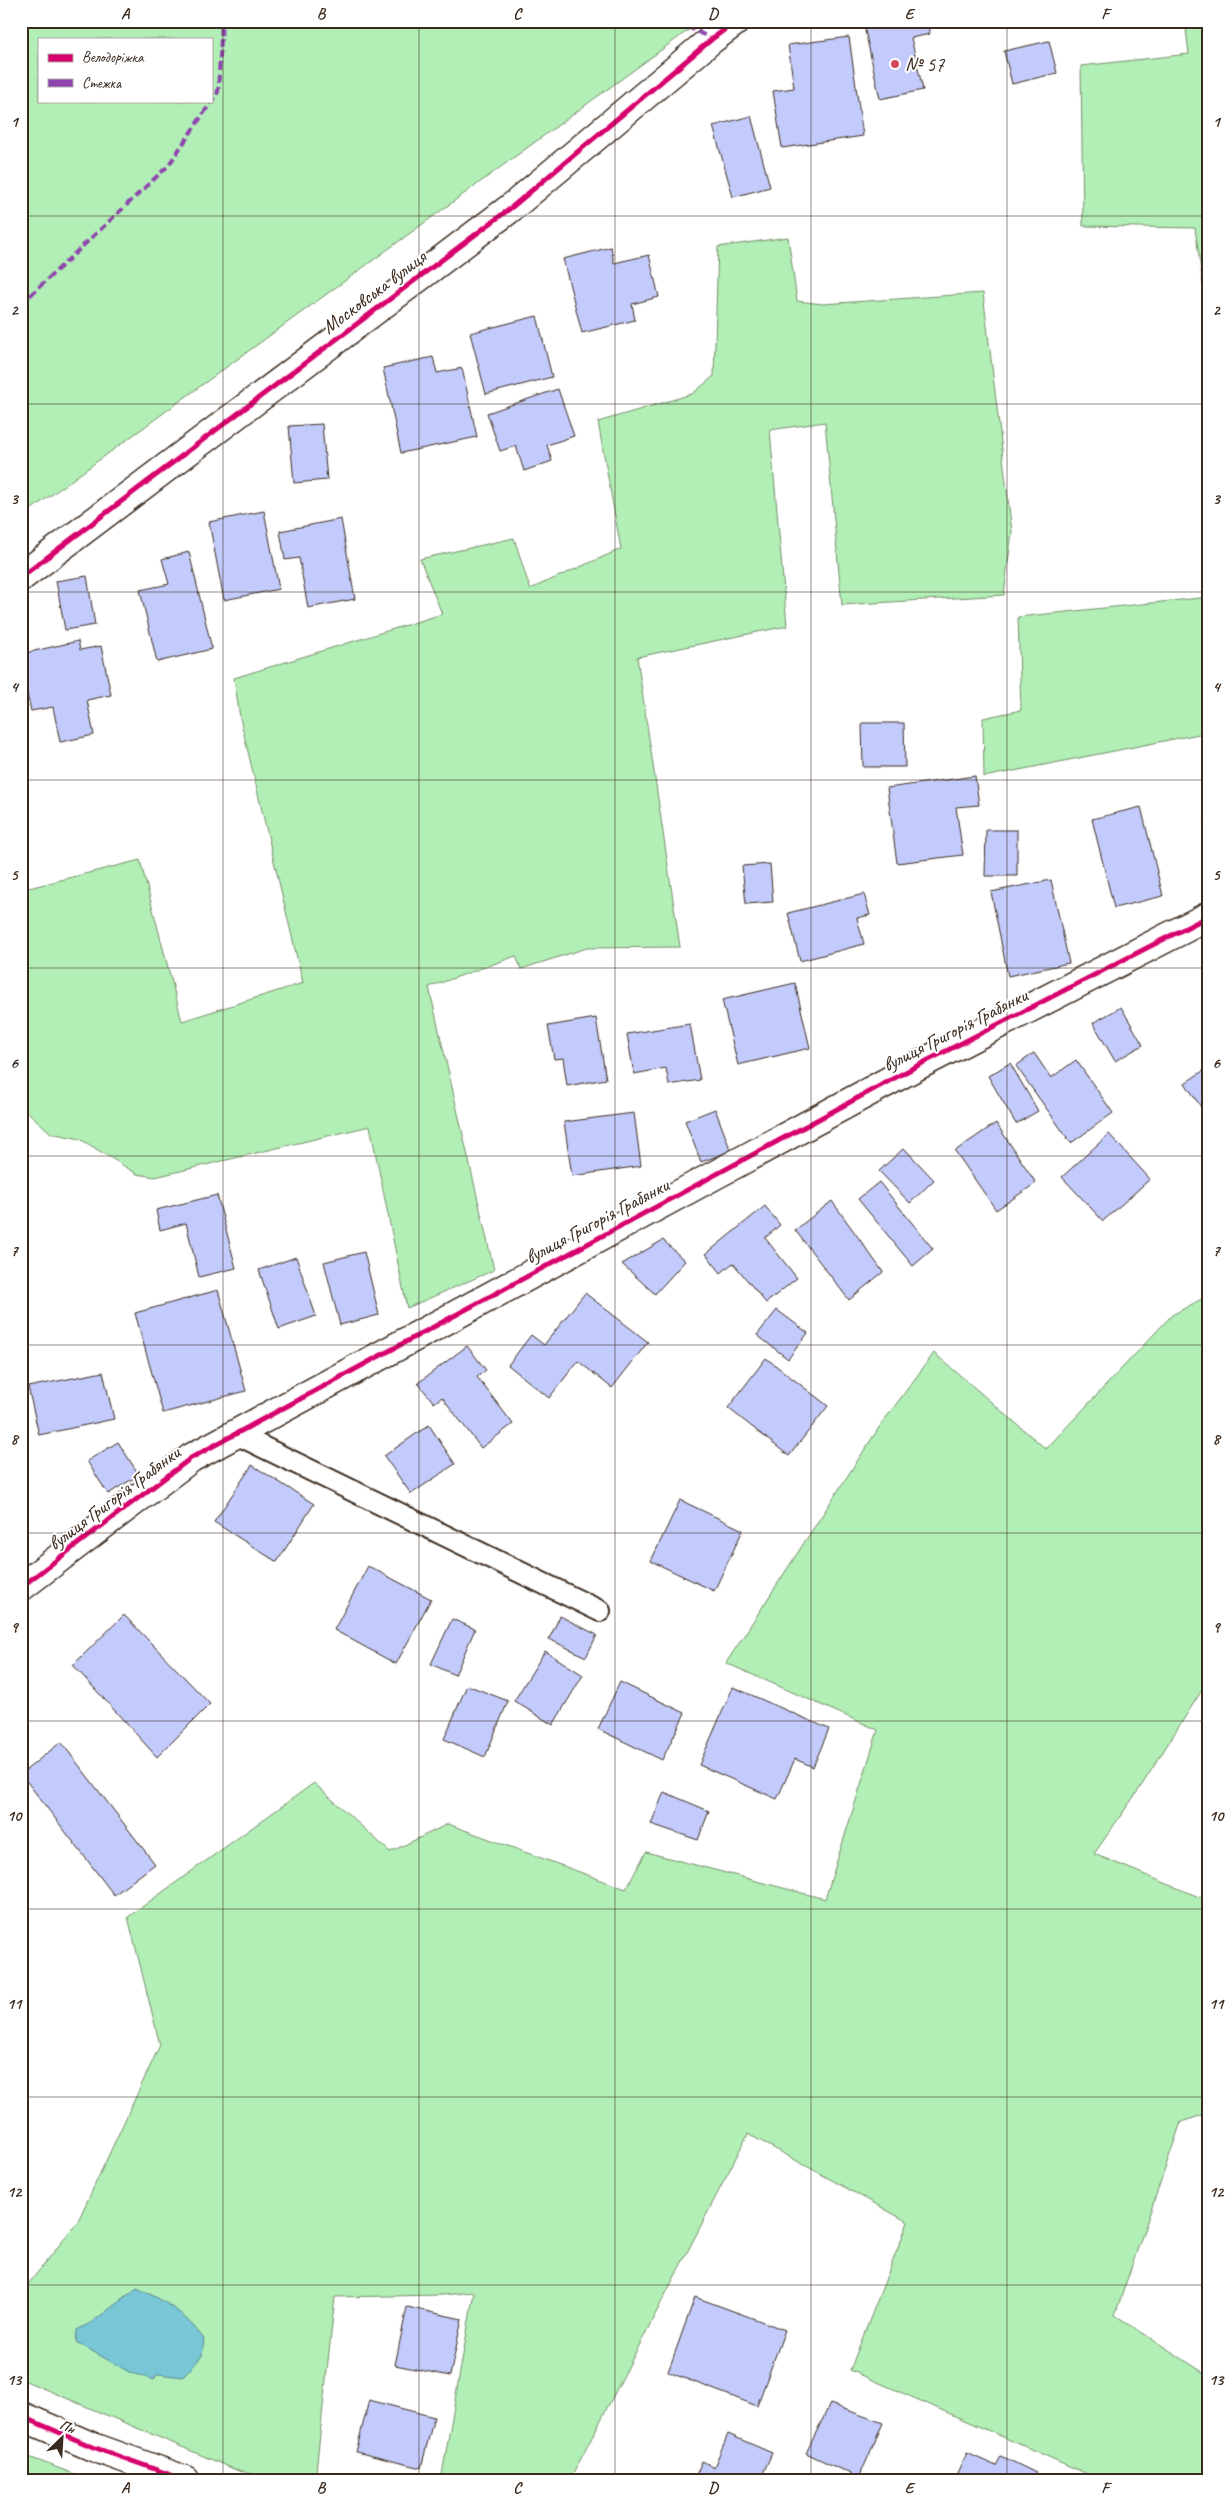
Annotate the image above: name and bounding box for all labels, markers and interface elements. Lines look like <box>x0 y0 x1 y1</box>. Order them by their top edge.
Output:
text: A <box>121 4 131 24</box>
text: B <box>317 4 327 24</box>
text: C <box>513 4 523 24</box>
text: D <box>708 4 719 24</box>
text: E <box>905 4 916 24</box>
text: F <box>1101 4 1112 24</box>
legend <box>38 38 212 102</box>
text: Велодоріжка <box>82 48 145 67</box>
place label: № 57 <box>905 52 945 77</box>
marker: № 57 <box>889 58 901 70</box>
text: Стежка <box>82 74 122 93</box>
text: 1 <box>10 112 19 132</box>
text: 1 <box>1212 112 1221 132</box>
street label: Московська вулиця <box>317 243 433 339</box>
text: 2 <box>10 300 19 320</box>
text: 2 <box>1212 300 1221 320</box>
text: 3 <box>10 489 19 509</box>
text: 3 <box>1212 489 1221 509</box>
text: 4 <box>10 677 19 697</box>
text: 4 <box>1212 677 1221 697</box>
text: 5 <box>11 865 20 885</box>
text: 5 <box>1213 865 1222 885</box>
street label: вулиця Григорія Грабянки <box>878 982 1033 1077</box>
text: 6 <box>10 1053 19 1073</box>
text: 6 <box>1212 1053 1221 1073</box>
street label: вулиця Григорія Грабянки <box>521 1172 675 1269</box>
text: 7 <box>10 1241 19 1261</box>
text: 7 <box>1212 1241 1221 1261</box>
text: 8 <box>10 1429 19 1449</box>
text: 8 <box>1212 1429 1221 1449</box>
street label: вулиця Григорія Грабянки <box>43 1439 186 1556</box>
text: 9 <box>10 1617 19 1637</box>
text: 9 <box>1212 1617 1221 1637</box>
text: 10 <box>7 1806 23 1826</box>
text: 10 <box>1209 1806 1225 1826</box>
text: 11 <box>7 1994 23 2014</box>
text: 11 <box>1209 1994 1225 2014</box>
text: 12 <box>7 2182 23 2202</box>
text: 12 <box>1209 2182 1225 2202</box>
text: 13 <box>7 2370 23 2390</box>
text: 13 <box>1209 2370 1225 2390</box>
north arrow <box>38 2414 88 2464</box>
text: Пн <box>57 2416 78 2438</box>
text: A <box>121 2478 131 2498</box>
text: B <box>317 2478 327 2498</box>
text: C <box>513 2478 523 2498</box>
text: D <box>708 2478 719 2498</box>
text: E <box>905 2478 916 2498</box>
text: F <box>1101 2478 1112 2498</box>

